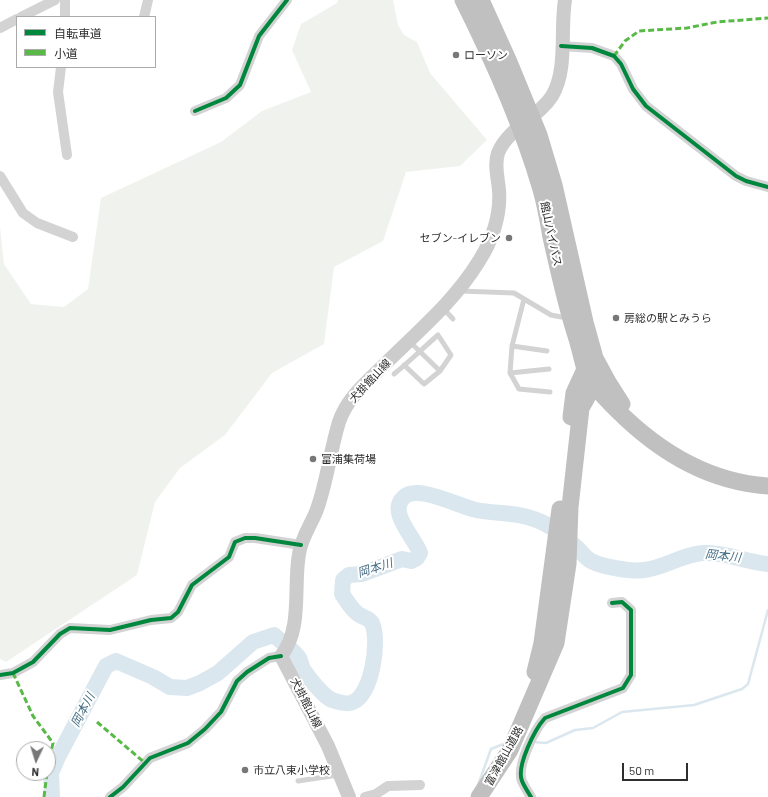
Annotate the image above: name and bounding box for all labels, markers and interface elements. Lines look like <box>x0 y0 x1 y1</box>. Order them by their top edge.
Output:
legend <box>16 16 156 68</box>
text: 自転車道 <box>54 26 102 40</box>
text: 小道 <box>54 46 78 60</box>
place label: ローソン <box>464 48 508 62</box>
marker: ローソン <box>451 50 461 60</box>
street label: 館山バイパス <box>538 200 564 268</box>
place label: セブン-イレブン <box>420 231 501 245</box>
marker: セブン-イレブン <box>504 233 514 243</box>
place label: 房総の駅とみうら <box>624 311 712 325</box>
marker: 房総の駅とみうら <box>611 313 621 323</box>
street label: 犬掛館山線 <box>346 356 394 406</box>
place label: 富浦集荷場 <box>321 452 376 466</box>
marker: 富浦集荷場 <box>308 454 318 464</box>
water label: 岡本川 <box>704 547 742 565</box>
water label: 岡本川 <box>356 556 394 580</box>
street label: 犬掛館山線 <box>288 676 324 730</box>
water label: 岡本川 <box>68 691 98 729</box>
street label: 富津館山道路 <box>482 724 526 788</box>
north arrow <box>16 741 56 781</box>
scale bar <box>624 755 690 781</box>
place label: 市立八束小学校 <box>253 763 330 777</box>
text: 50 m <box>629 763 654 777</box>
marker: 市立八束小学校 <box>240 765 250 775</box>
text: N <box>31 766 39 779</box>

